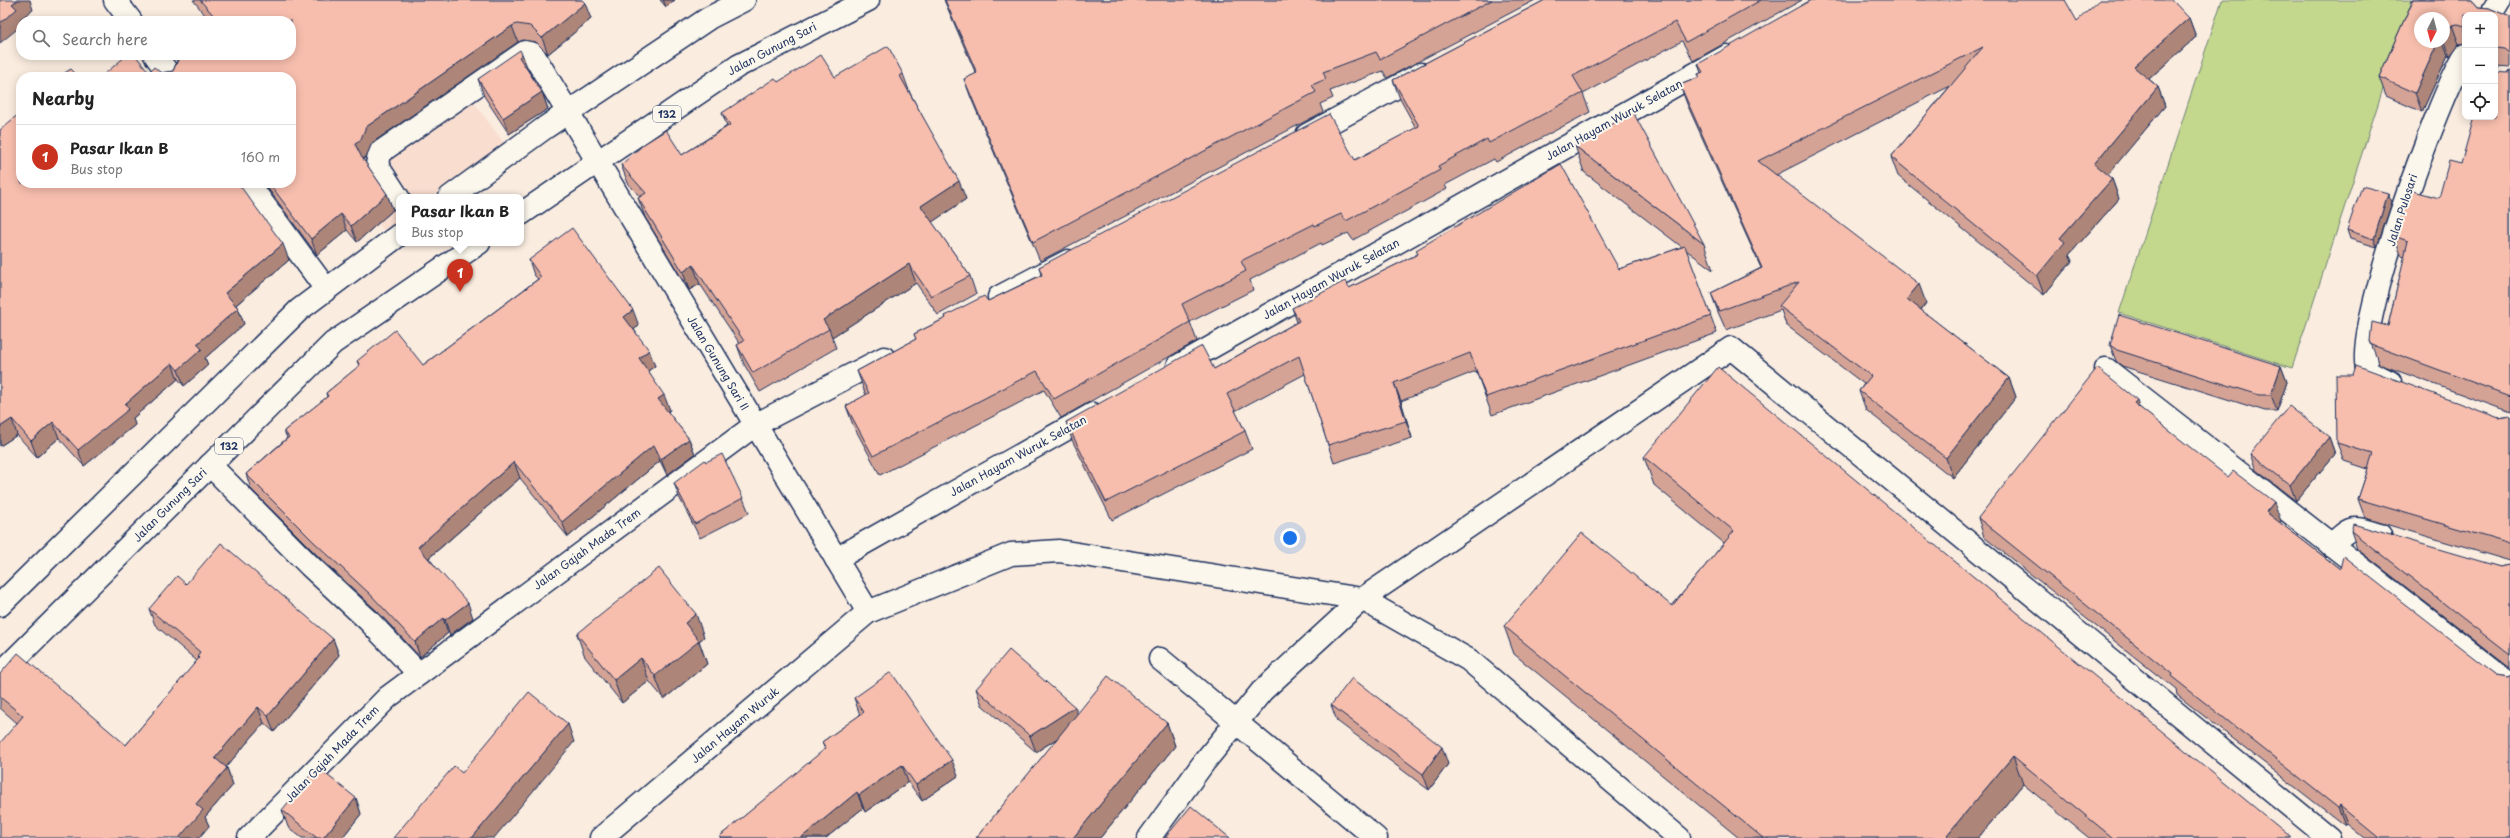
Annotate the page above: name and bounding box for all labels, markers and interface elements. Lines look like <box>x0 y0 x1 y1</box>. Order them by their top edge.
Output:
north arrow <box>2414 12 2450 48</box>
map controls <box>2462 12 2498 120</box>
button: + <box>2462 12 2498 48</box>
search box <box>16 16 296 60</box>
street label: Jalan Gunung Sari <box>724 18 819 79</box>
icon: search <box>30 27 52 49</box>
text: Search here <box>62 27 148 50</box>
button: − <box>2462 48 2498 84</box>
street label: Jalan Hayam Wuruk Selatan <box>1542 75 1685 164</box>
button: locate <box>2462 84 2498 120</box>
text: Nearby <box>32 85 94 111</box>
road number: 132 <box>653 106 681 122</box>
text: Pasar Ikan B <box>70 136 168 159</box>
text: 1 <box>42 147 48 166</box>
text: 160 m <box>241 147 280 166</box>
text: Bus stop <box>70 159 123 178</box>
street label: Jalan Pulosari <box>2382 172 2421 248</box>
popup <box>396 194 524 246</box>
text: Pasar Ikan B <box>411 199 509 222</box>
text: Bus stop <box>411 222 464 241</box>
street label: Jalan Hayam Wuruk Selatan <box>1259 234 1402 323</box>
pin: 1 <box>447 259 473 292</box>
street label: Jalan Gunung Sari II <box>683 312 754 414</box>
street label: Jalan Hayam Wuruk Selatan <box>946 411 1089 500</box>
road number: 132 <box>215 438 243 454</box>
street label: Jalan Gunung Sari <box>129 464 211 546</box>
street label: Jalan Gajah Mada Trem <box>529 504 644 593</box>
your location <box>1280 528 1300 548</box>
street label: Jalan Hayam Wuruk <box>687 682 783 767</box>
street label: Jalan Gajah Mada Trem <box>281 701 383 806</box>

